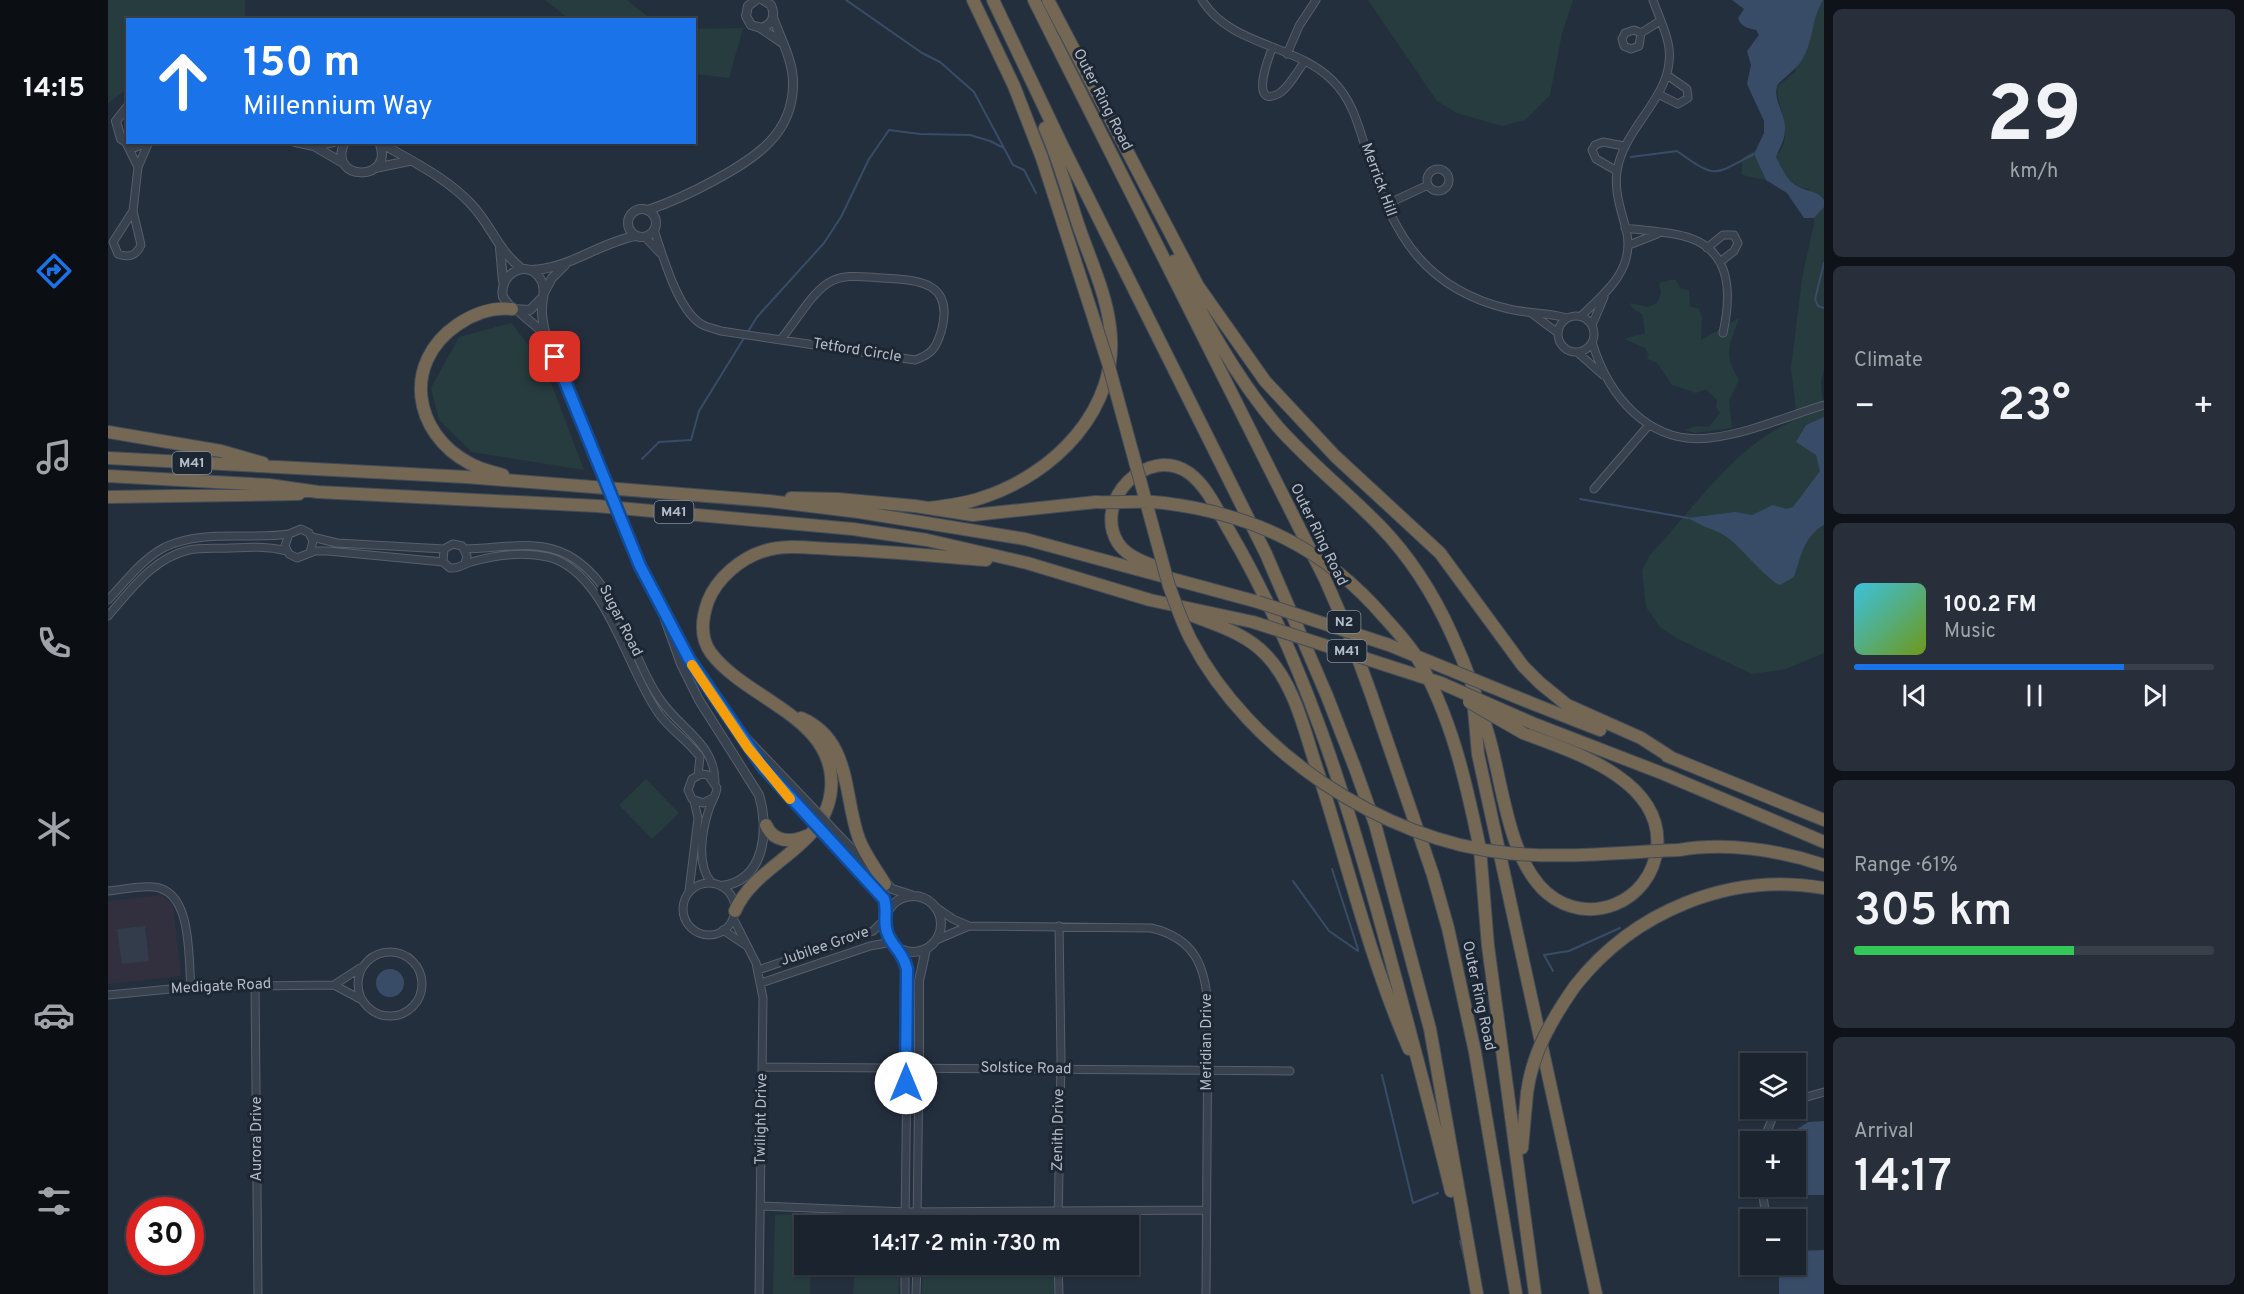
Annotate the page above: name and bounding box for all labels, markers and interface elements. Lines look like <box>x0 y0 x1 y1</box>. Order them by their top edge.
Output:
text: 150 m <box>243 38 360 91</box>
icon: ahead <box>144 42 222 120</box>
street label: Outer Ring Road <box>1068 46 1136 154</box>
text: 29 <box>1986 70 2082 169</box>
text: 14:15 <box>23 72 85 106</box>
text: Millennium Way <box>243 90 433 124</box>
street label: Merrick Hill <box>1356 141 1400 219</box>
text: km/h <box>2010 159 2058 185</box>
icon: directions <box>33 250 75 292</box>
pin <box>529 331 580 382</box>
street label: Tetford Circle <box>811 335 903 367</box>
icon: arrive <box>538 340 571 373</box>
text: Climate <box>1854 348 1923 374</box>
text: 23° <box>1997 379 2071 436</box>
text: − <box>1854 387 1875 429</box>
text: + <box>2193 387 2214 429</box>
icon: music <box>33 436 75 478</box>
road number: M41 <box>172 452 212 474</box>
street label: Outer Ring Road <box>1285 481 1351 589</box>
road number: M41 <box>654 501 694 523</box>
street label: Sugar Road <box>594 582 646 660</box>
text: 100.2 FM <box>1944 592 2037 619</box>
road number: N2 <box>1328 611 1360 633</box>
text: Music <box>1944 619 1996 645</box>
icon: phone <box>33 622 75 664</box>
road number: M41 <box>1328 640 1366 662</box>
icon: previous <box>1898 679 1931 712</box>
icon: pause <box>2018 679 2051 712</box>
icon: next <box>2138 679 2171 712</box>
icon: climate <box>33 808 75 850</box>
text: Range · 61% <box>1854 853 1958 879</box>
text: 305 km <box>1854 884 2012 941</box>
street label: Jubilee Grove <box>778 923 872 971</box>
street label: Outer Ring Road <box>1457 939 1499 1053</box>
street label: Medigate Road <box>170 975 272 999</box>
street label: Meridian Drive <box>1198 993 1217 1091</box>
icon: car <box>33 994 75 1036</box>
position arrow <box>874 1051 938 1115</box>
map controls <box>1740 1053 1806 1275</box>
button: layers <box>1740 1053 1806 1119</box>
street label: Solstice Road <box>980 1059 1072 1079</box>
street label: Twilight Drive <box>752 1073 772 1165</box>
street label: Zenith Drive <box>1049 1088 1069 1172</box>
street label: Aurora Drive <box>248 1097 267 1181</box>
text: Arrival <box>1854 1119 1914 1145</box>
button: + <box>1740 1131 1806 1197</box>
text: 14:17 <box>1854 1150 1952 1207</box>
icon: filters <box>33 1180 75 1222</box>
speed limit sign: 30 <box>126 1197 204 1275</box>
button: − <box>1740 1209 1806 1275</box>
text: 14:17 · 2 min · 730 m <box>872 1231 1061 1258</box>

